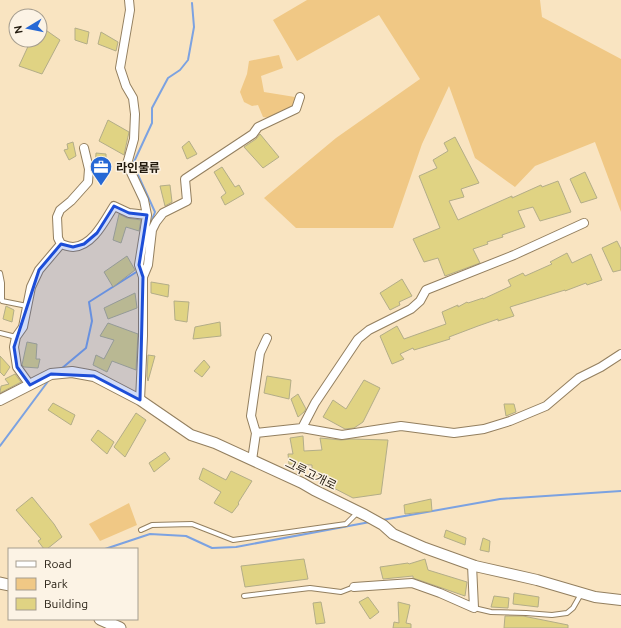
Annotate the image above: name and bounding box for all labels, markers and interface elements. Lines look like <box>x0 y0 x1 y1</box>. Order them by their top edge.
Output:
north arrow <box>8 8 48 48</box>
text: N <box>12 25 25 35</box>
office icon: 라인물류 <box>88 154 114 187</box>
place label: 라인물류 <box>116 161 160 174</box>
street label: 그루고개로 <box>283 456 339 492</box>
legend <box>8 548 138 620</box>
text: Road <box>44 557 72 570</box>
text: Park <box>44 577 68 590</box>
text: Building <box>44 597 88 610</box>

